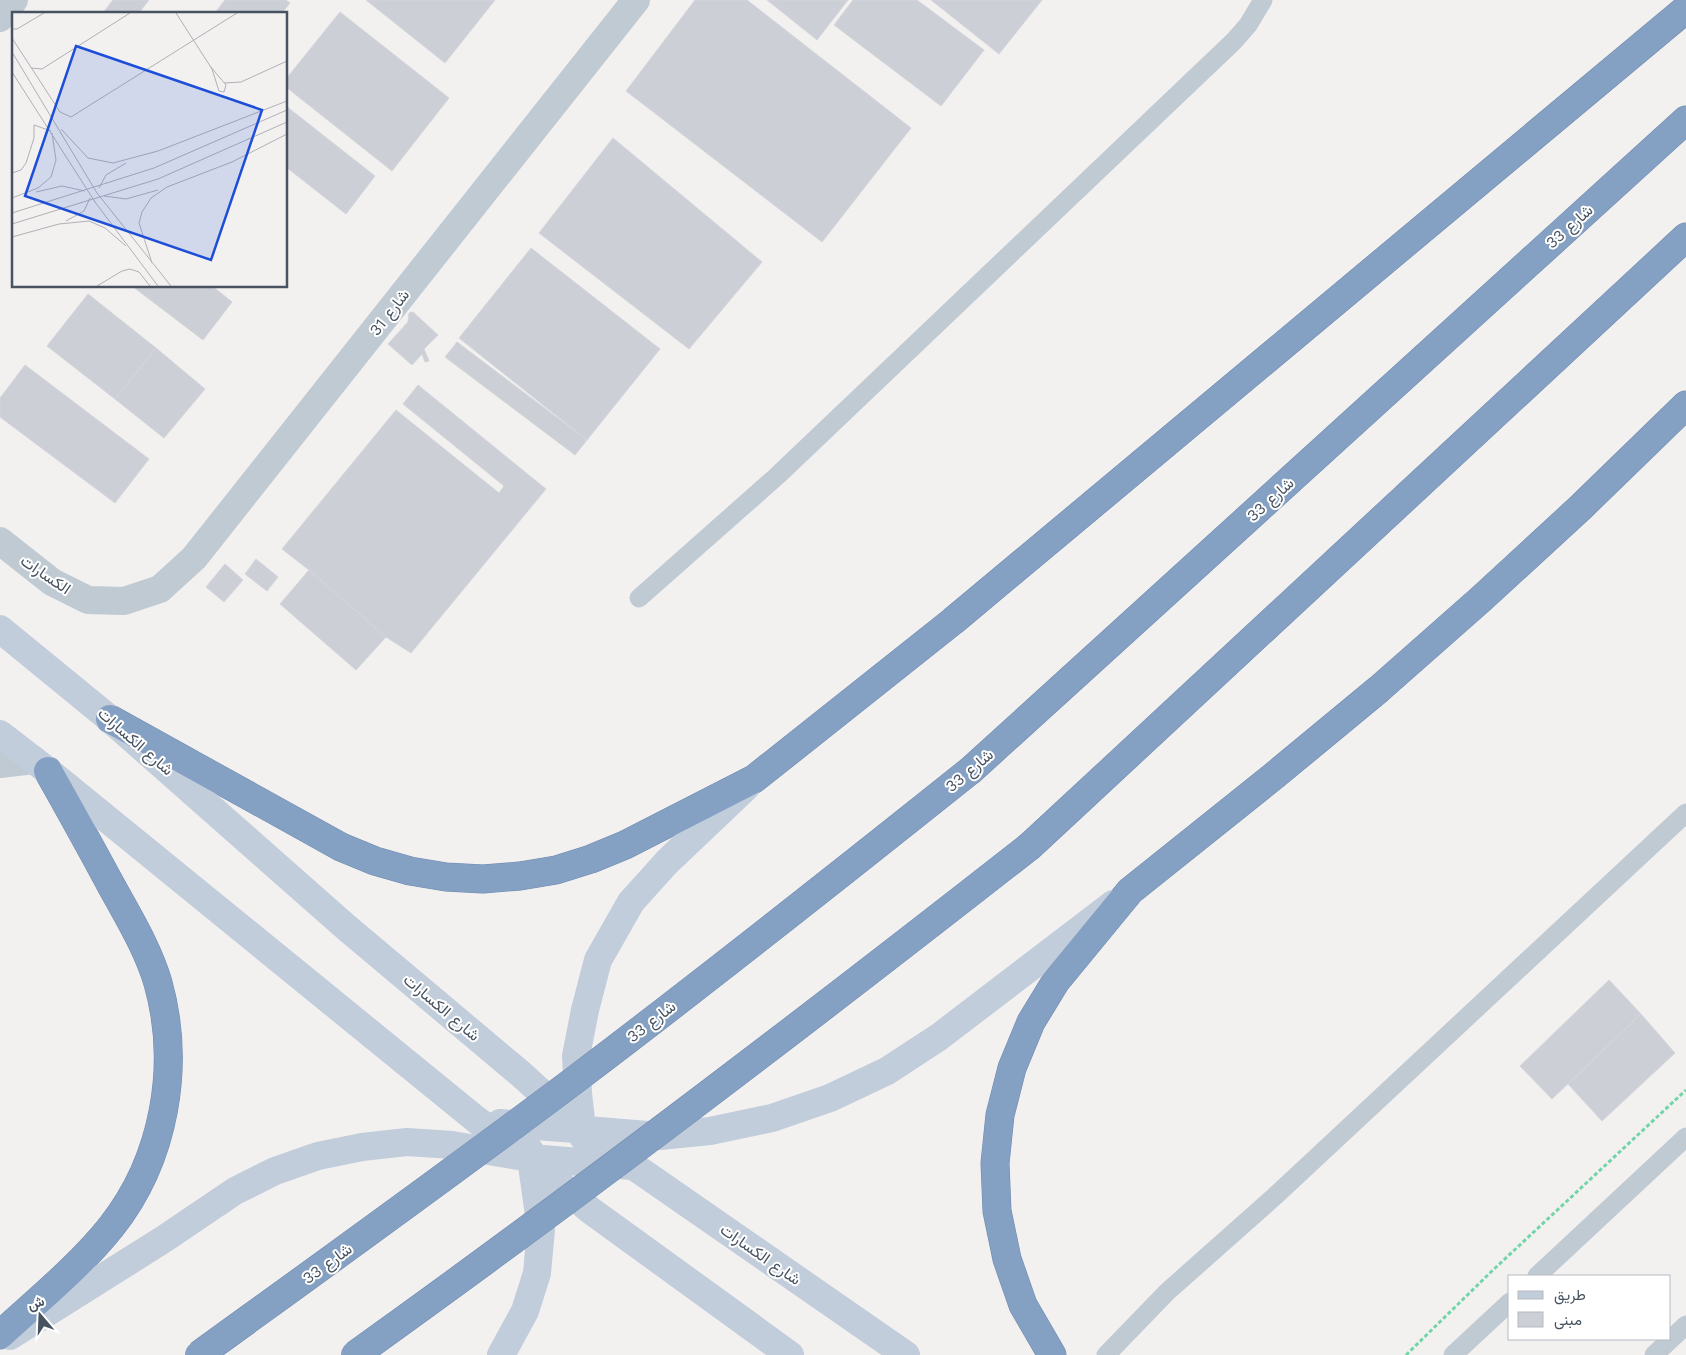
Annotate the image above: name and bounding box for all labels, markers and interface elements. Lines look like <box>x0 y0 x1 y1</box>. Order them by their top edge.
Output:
inset map <box>12 12 288 288</box>
street label: شارع 33 <box>1542 200 1598 254</box>
street label: شارع 31 <box>366 285 415 340</box>
street label: شارع 33 <box>1243 473 1299 527</box>
street label: الكسارات <box>17 551 74 599</box>
street label: شارع الكسارات <box>93 703 177 781</box>
street label: شارع 33 <box>942 745 998 797</box>
street label: شارع الكسارات <box>398 970 484 1046</box>
street label: شارع 33 <box>623 997 681 1048</box>
street label: شارع الكسارات <box>716 1220 805 1291</box>
street label: شارع 33 <box>299 1239 357 1289</box>
legend <box>1508 1275 1671 1340</box>
text: طريق <box>1554 1286 1586 1305</box>
north arrow <box>15 1290 65 1340</box>
text: ش <box>25 1292 47 1314</box>
text: مبنى <box>1554 1311 1582 1330</box>

